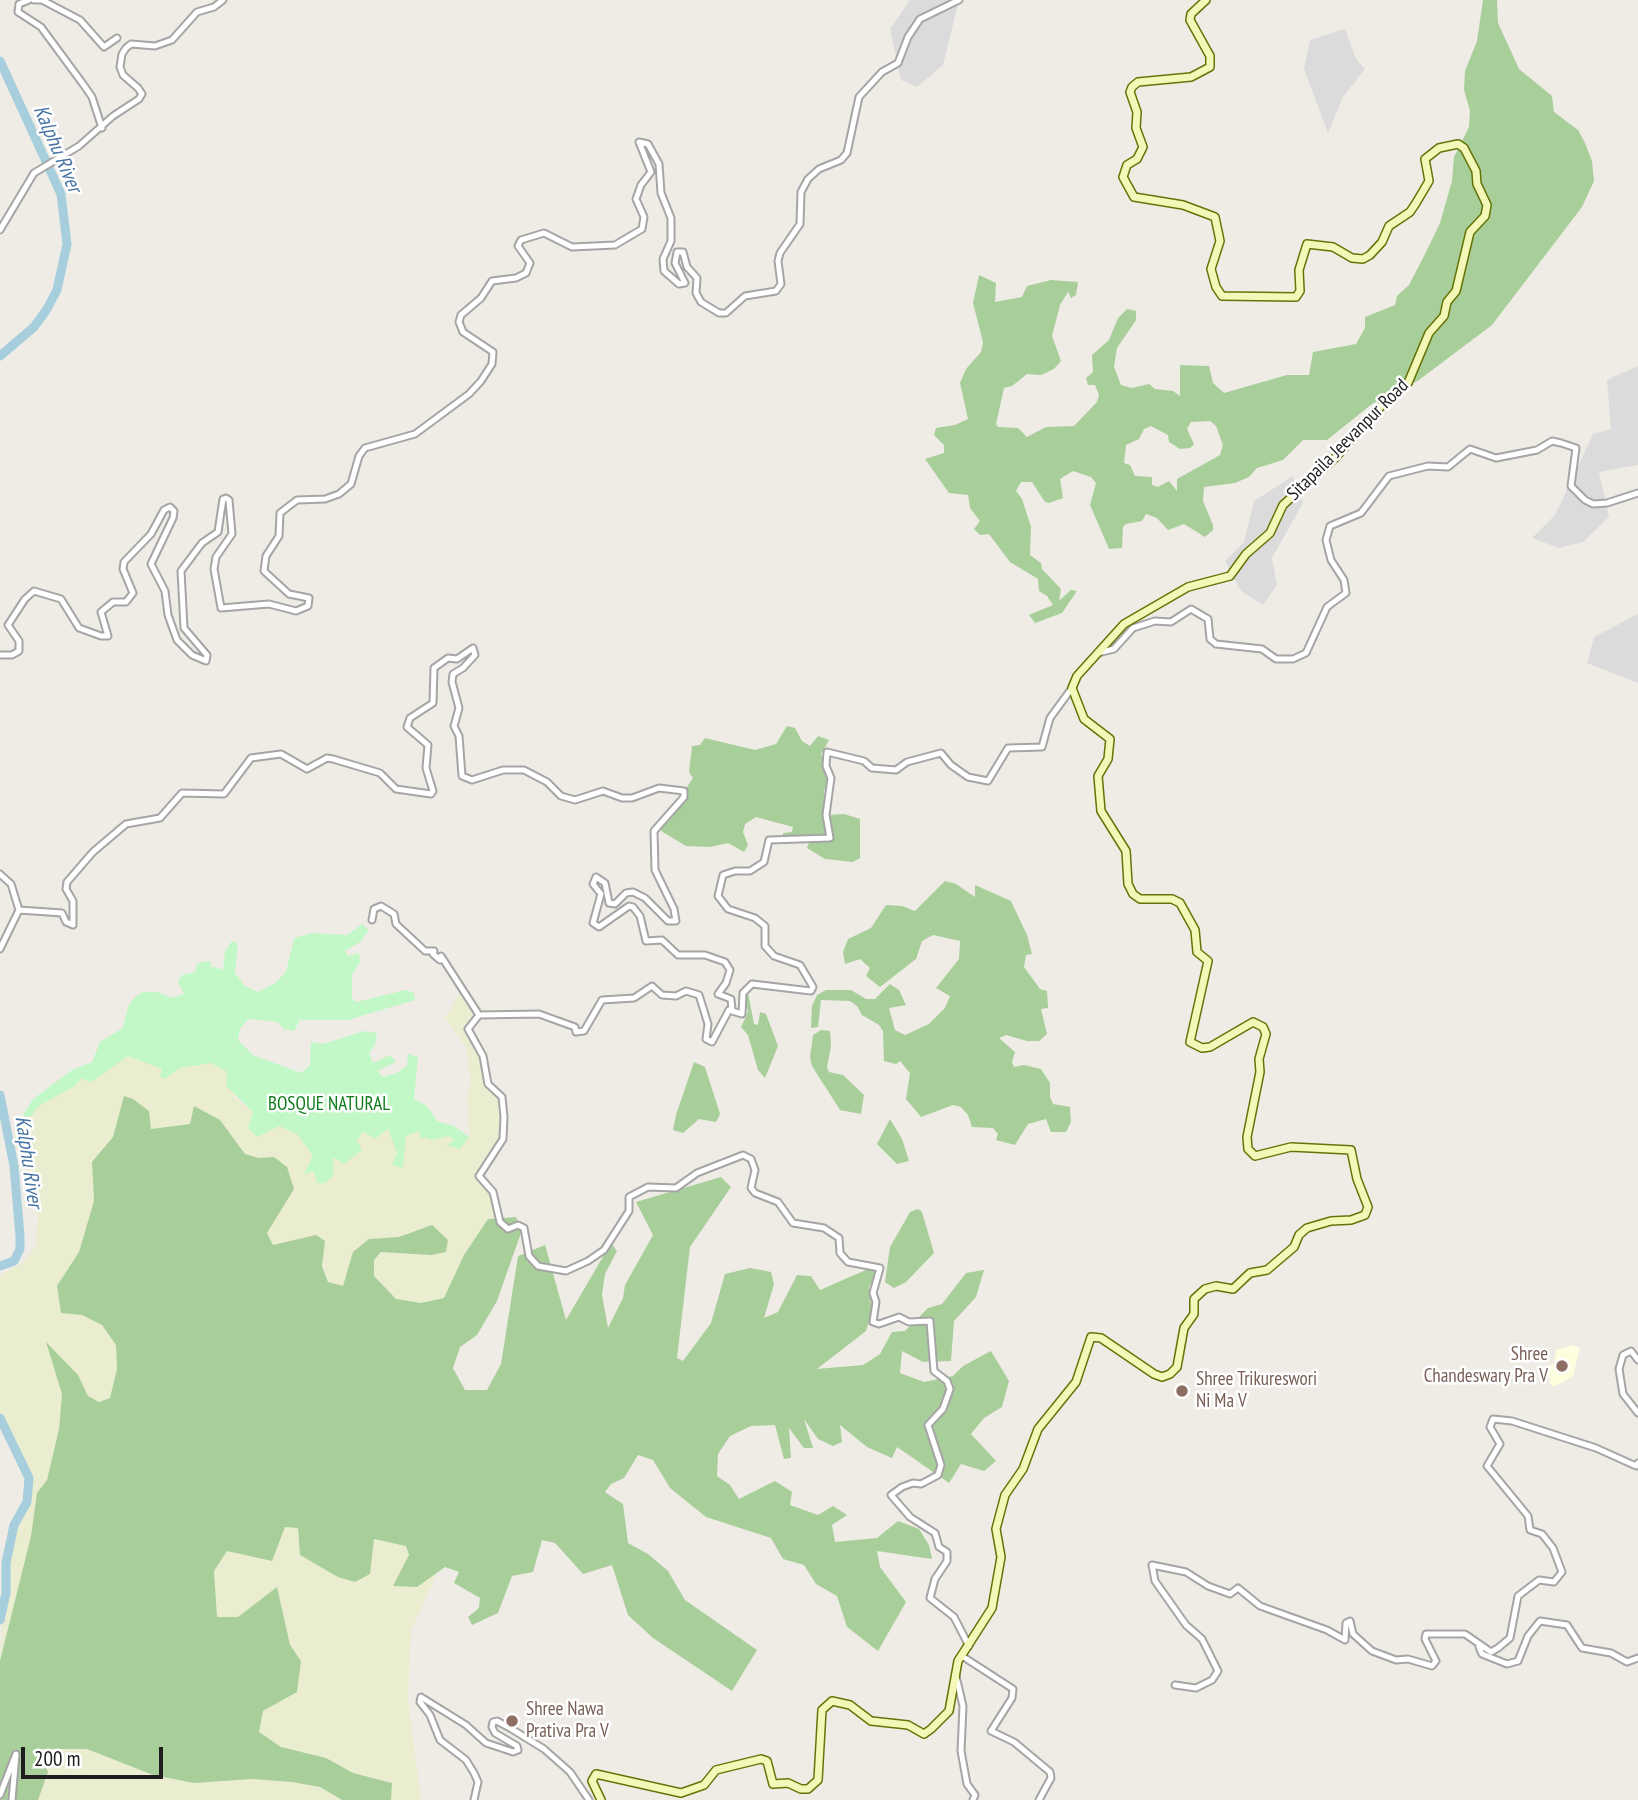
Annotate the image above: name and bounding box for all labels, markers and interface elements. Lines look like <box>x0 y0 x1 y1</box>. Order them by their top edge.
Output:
water label: Kalphu River <box>27 102 87 196</box>
street label: Sitapaila Jeevanpur Road <box>1283 375 1413 505</box>
park label: BOSQUE NATURAL <box>268 1094 390 1116</box>
water label: Kalphu River <box>9 1115 47 1209</box>
place label: Shree Chandeswary Pra V <box>1424 1344 1548 1388</box>
marker: Shree Chandeswary Pra V <box>1554 1358 1570 1374</box>
place label: Shree Trikureswori Ni Ma V <box>1196 1369 1317 1413</box>
marker: Shree Trikureswori Ni Ma V <box>1174 1383 1190 1399</box>
place label: Shree Nawa Prativa Pra V <box>526 1699 609 1743</box>
marker: Shree Nawa Prativa Pra V <box>504 1713 520 1729</box>
scale bar <box>24 1734 166 1778</box>
text: 200 m <box>34 1745 80 1772</box>

